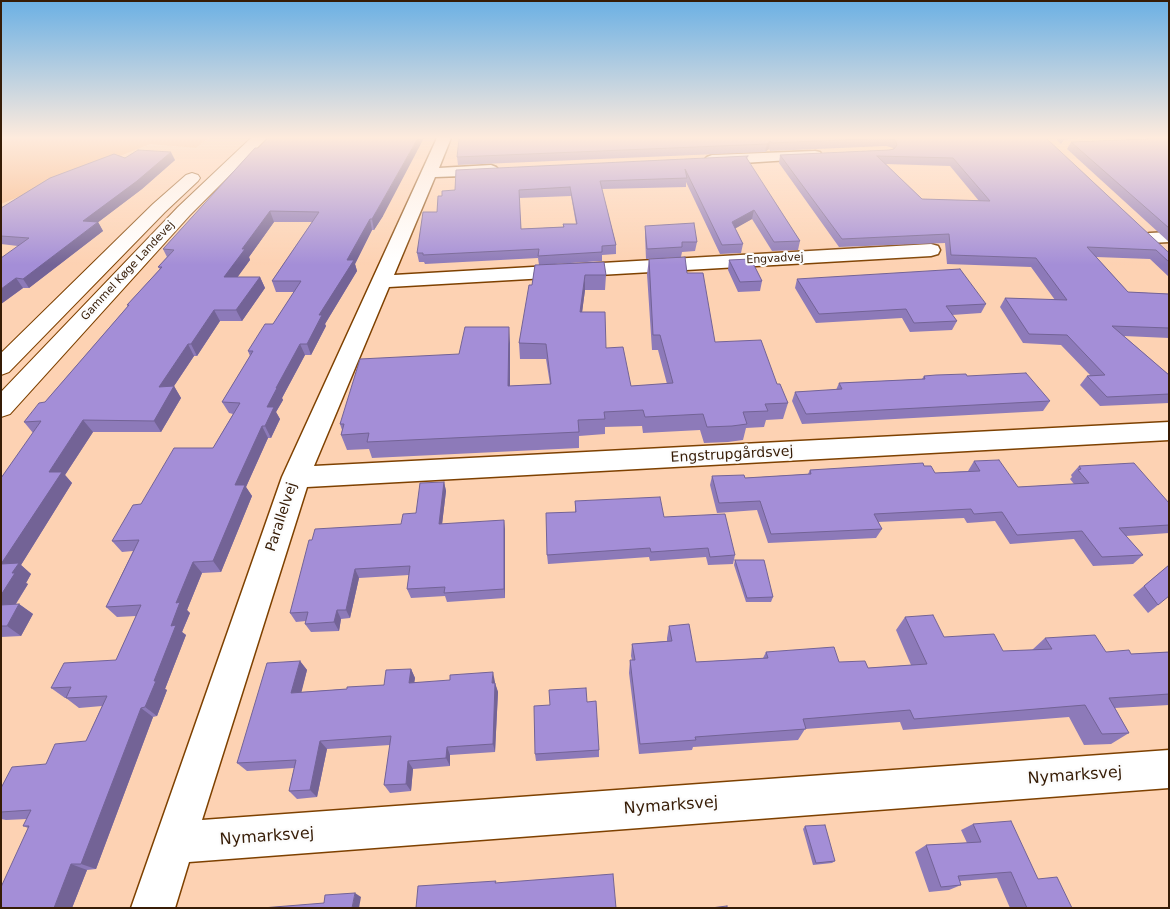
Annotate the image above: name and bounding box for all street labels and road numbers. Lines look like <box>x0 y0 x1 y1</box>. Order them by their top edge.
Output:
street label: Gammel Køge Landevej <box>78 219 178 323</box>
street label: Engvadvej <box>746 251 804 267</box>
street label: Engstrupgårdsvej <box>670 443 794 467</box>
street label: Parallelvej <box>263 480 301 554</box>
street label: Nymarksvej <box>1027 763 1123 789</box>
street label: Nymarksvej <box>623 793 719 819</box>
street label: Nymarksvej <box>219 824 315 850</box>

